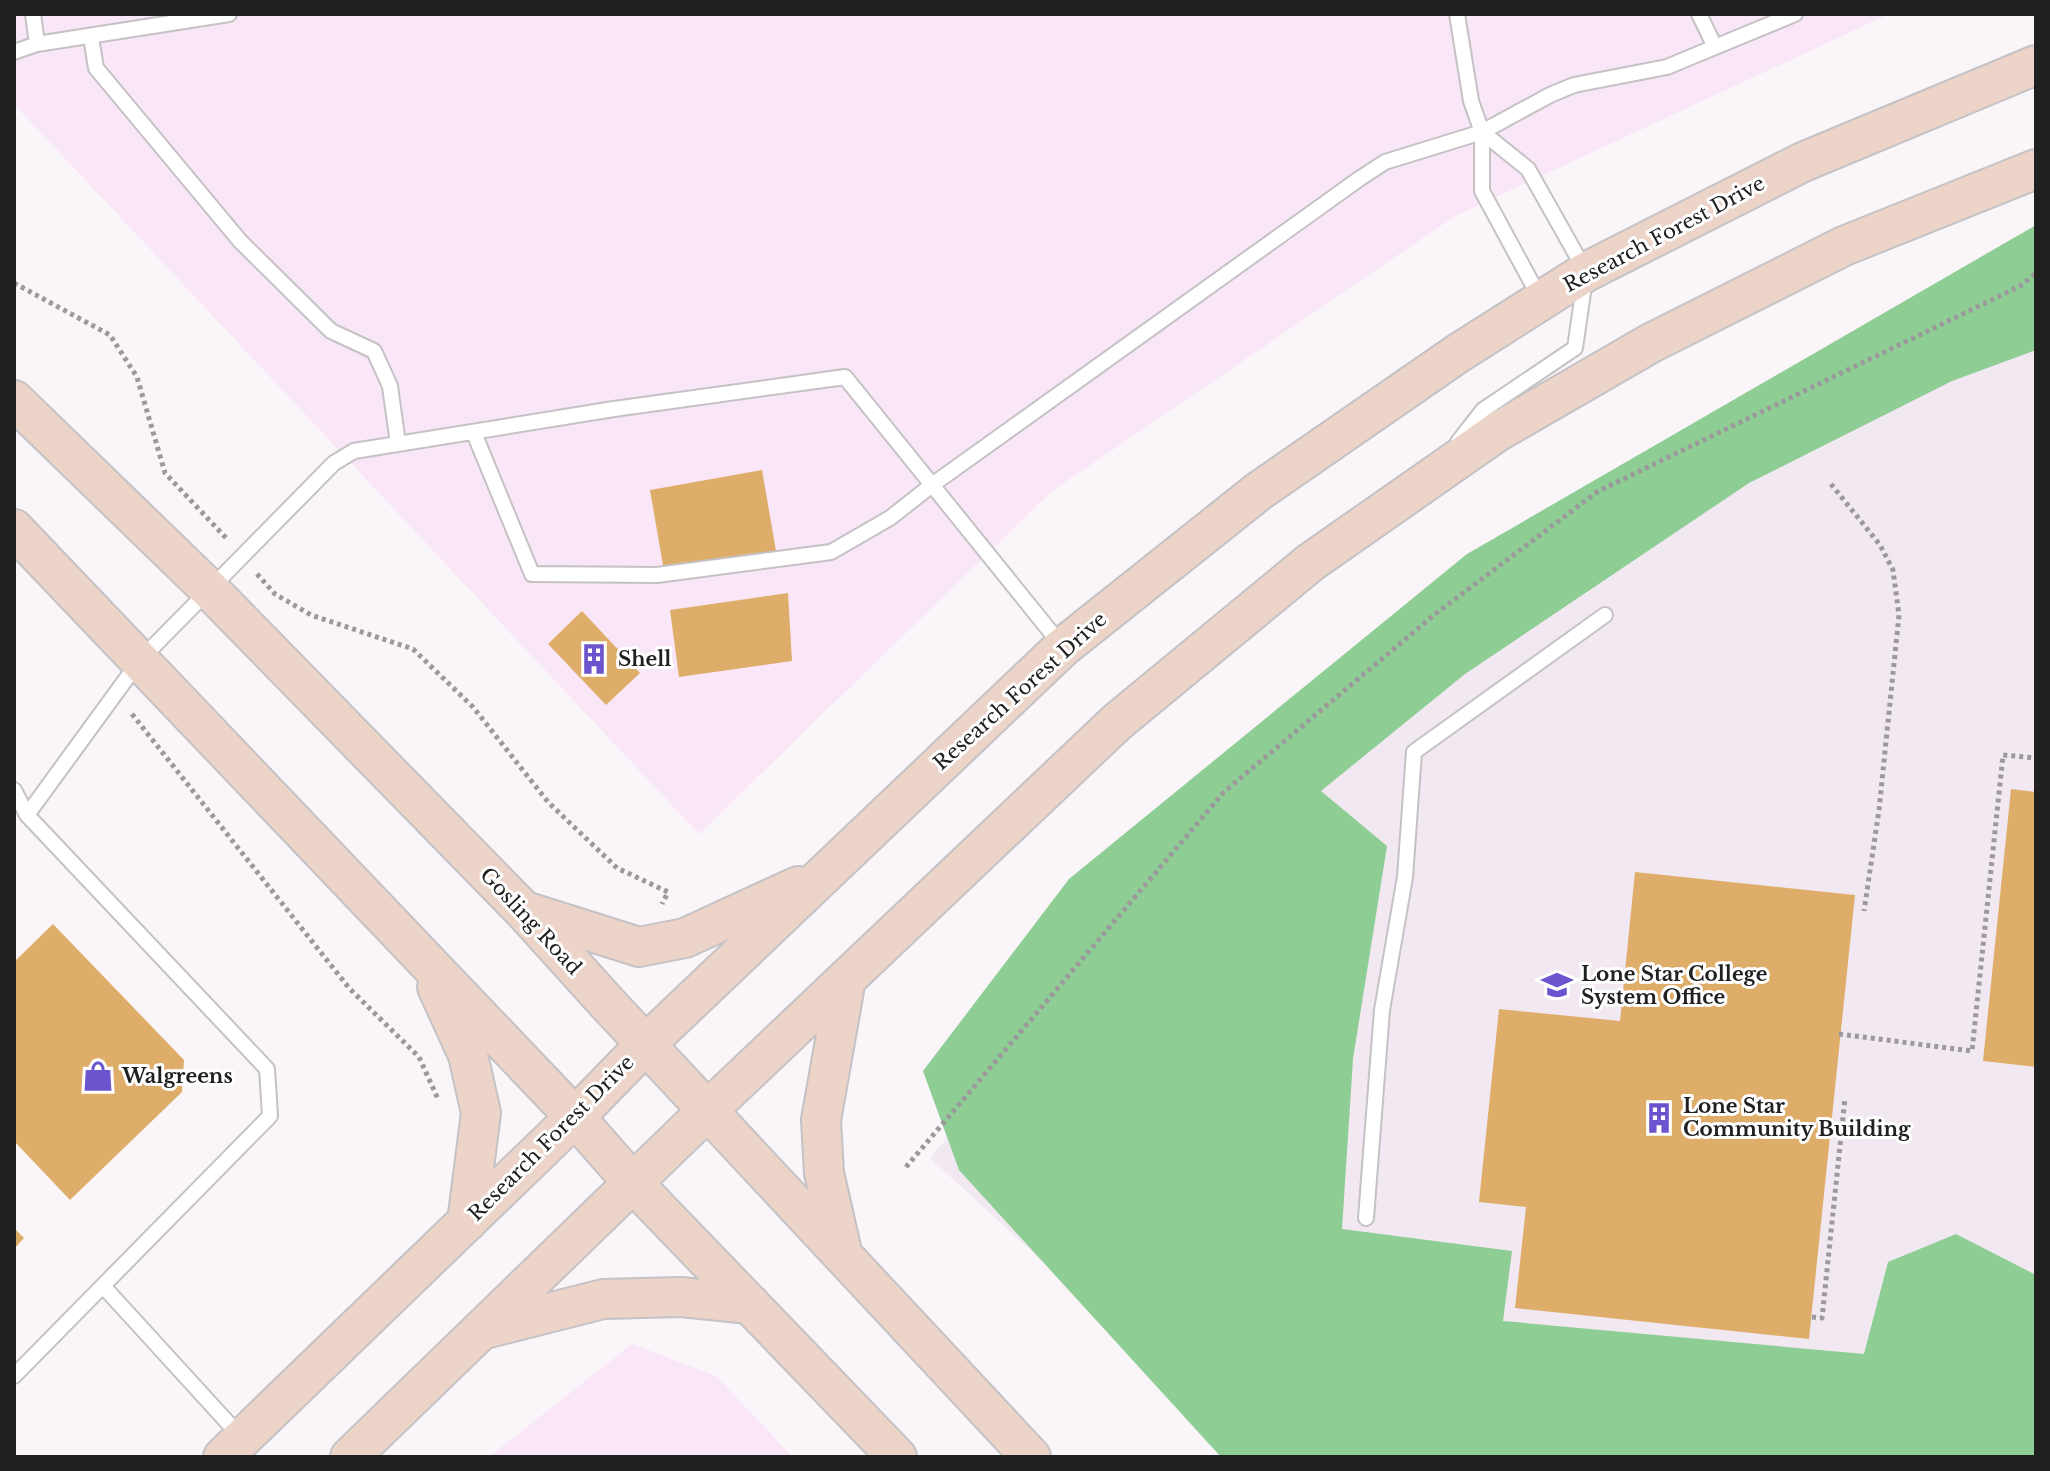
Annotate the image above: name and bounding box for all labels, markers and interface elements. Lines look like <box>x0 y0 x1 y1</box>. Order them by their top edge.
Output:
street label: Research Forest Drive <box>1559 171 1769 297</box>
street label: Research Forest Drive <box>929 607 1111 775</box>
building icon: Shell <box>577 642 611 676</box>
place label: Shell <box>618 647 671 671</box>
street label: Gosling Road <box>475 863 587 979</box>
place label: Lone Star College System Office <box>1581 962 1767 1009</box>
school or university icon: Lone Star College System Office <box>1540 968 1574 1002</box>
street label: Research Forest Drive <box>463 1050 639 1226</box>
shop icon: Walgreens <box>81 1059 115 1093</box>
place label: Walgreens <box>121 1064 233 1088</box>
place label: Lone Star Community Building <box>1683 1094 1911 1141</box>
building icon: Lone Star Community Building <box>1642 1101 1676 1135</box>

